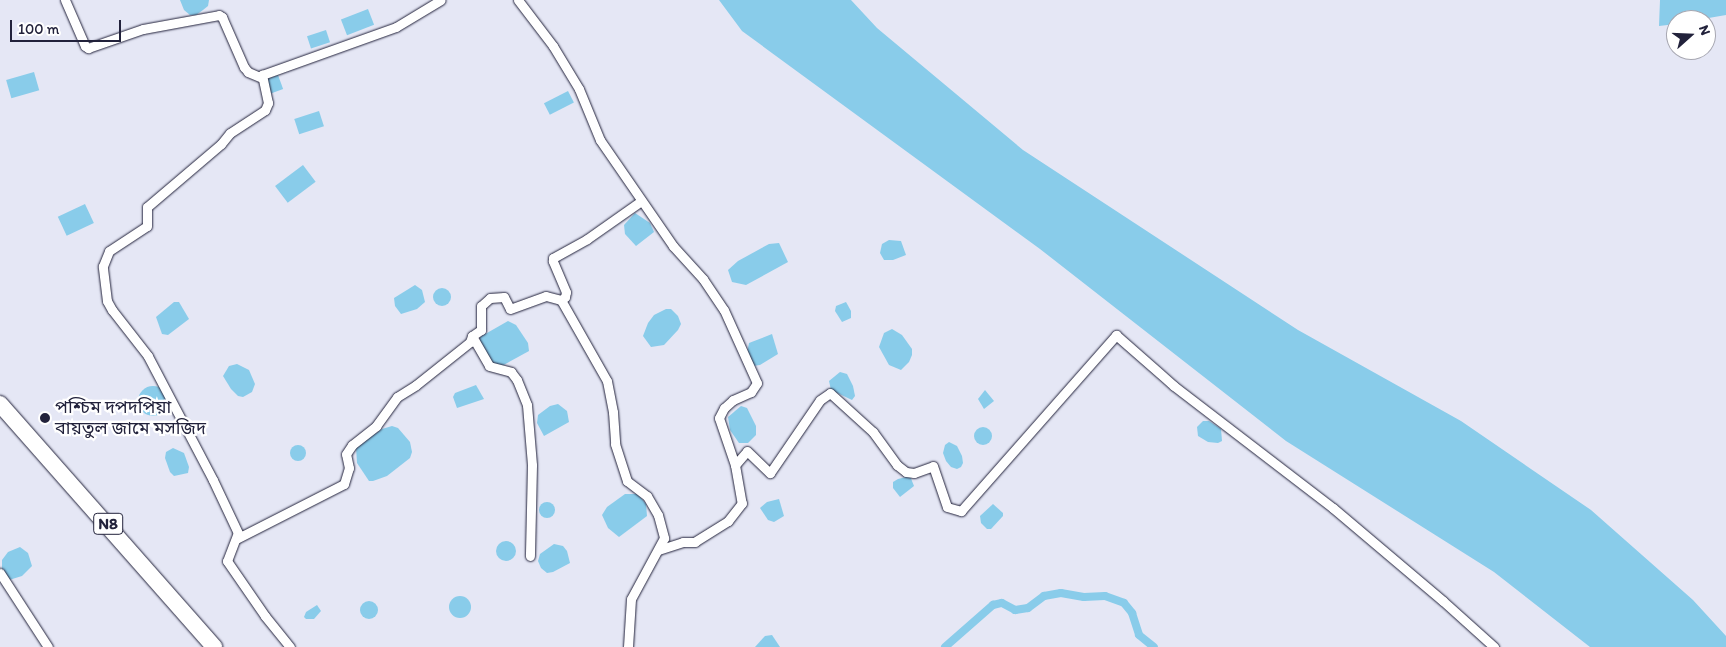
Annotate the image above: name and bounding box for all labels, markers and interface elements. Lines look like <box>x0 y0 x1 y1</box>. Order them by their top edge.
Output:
scale bar <box>12 10 124 42</box>
north arrow <box>1666 10 1716 60</box>
text: 100 m <box>18 20 59 38</box>
text: N <box>1695 23 1714 37</box>
place label: পশ্চিম দপদপিয়া বায়তুল জামে মসজিদ <box>55 397 206 439</box>
marker: পশ্চিম দপদপিয়া বায়তুল জামে মসজিদ <box>39 412 51 424</box>
road number: N8 <box>93 510 123 538</box>

